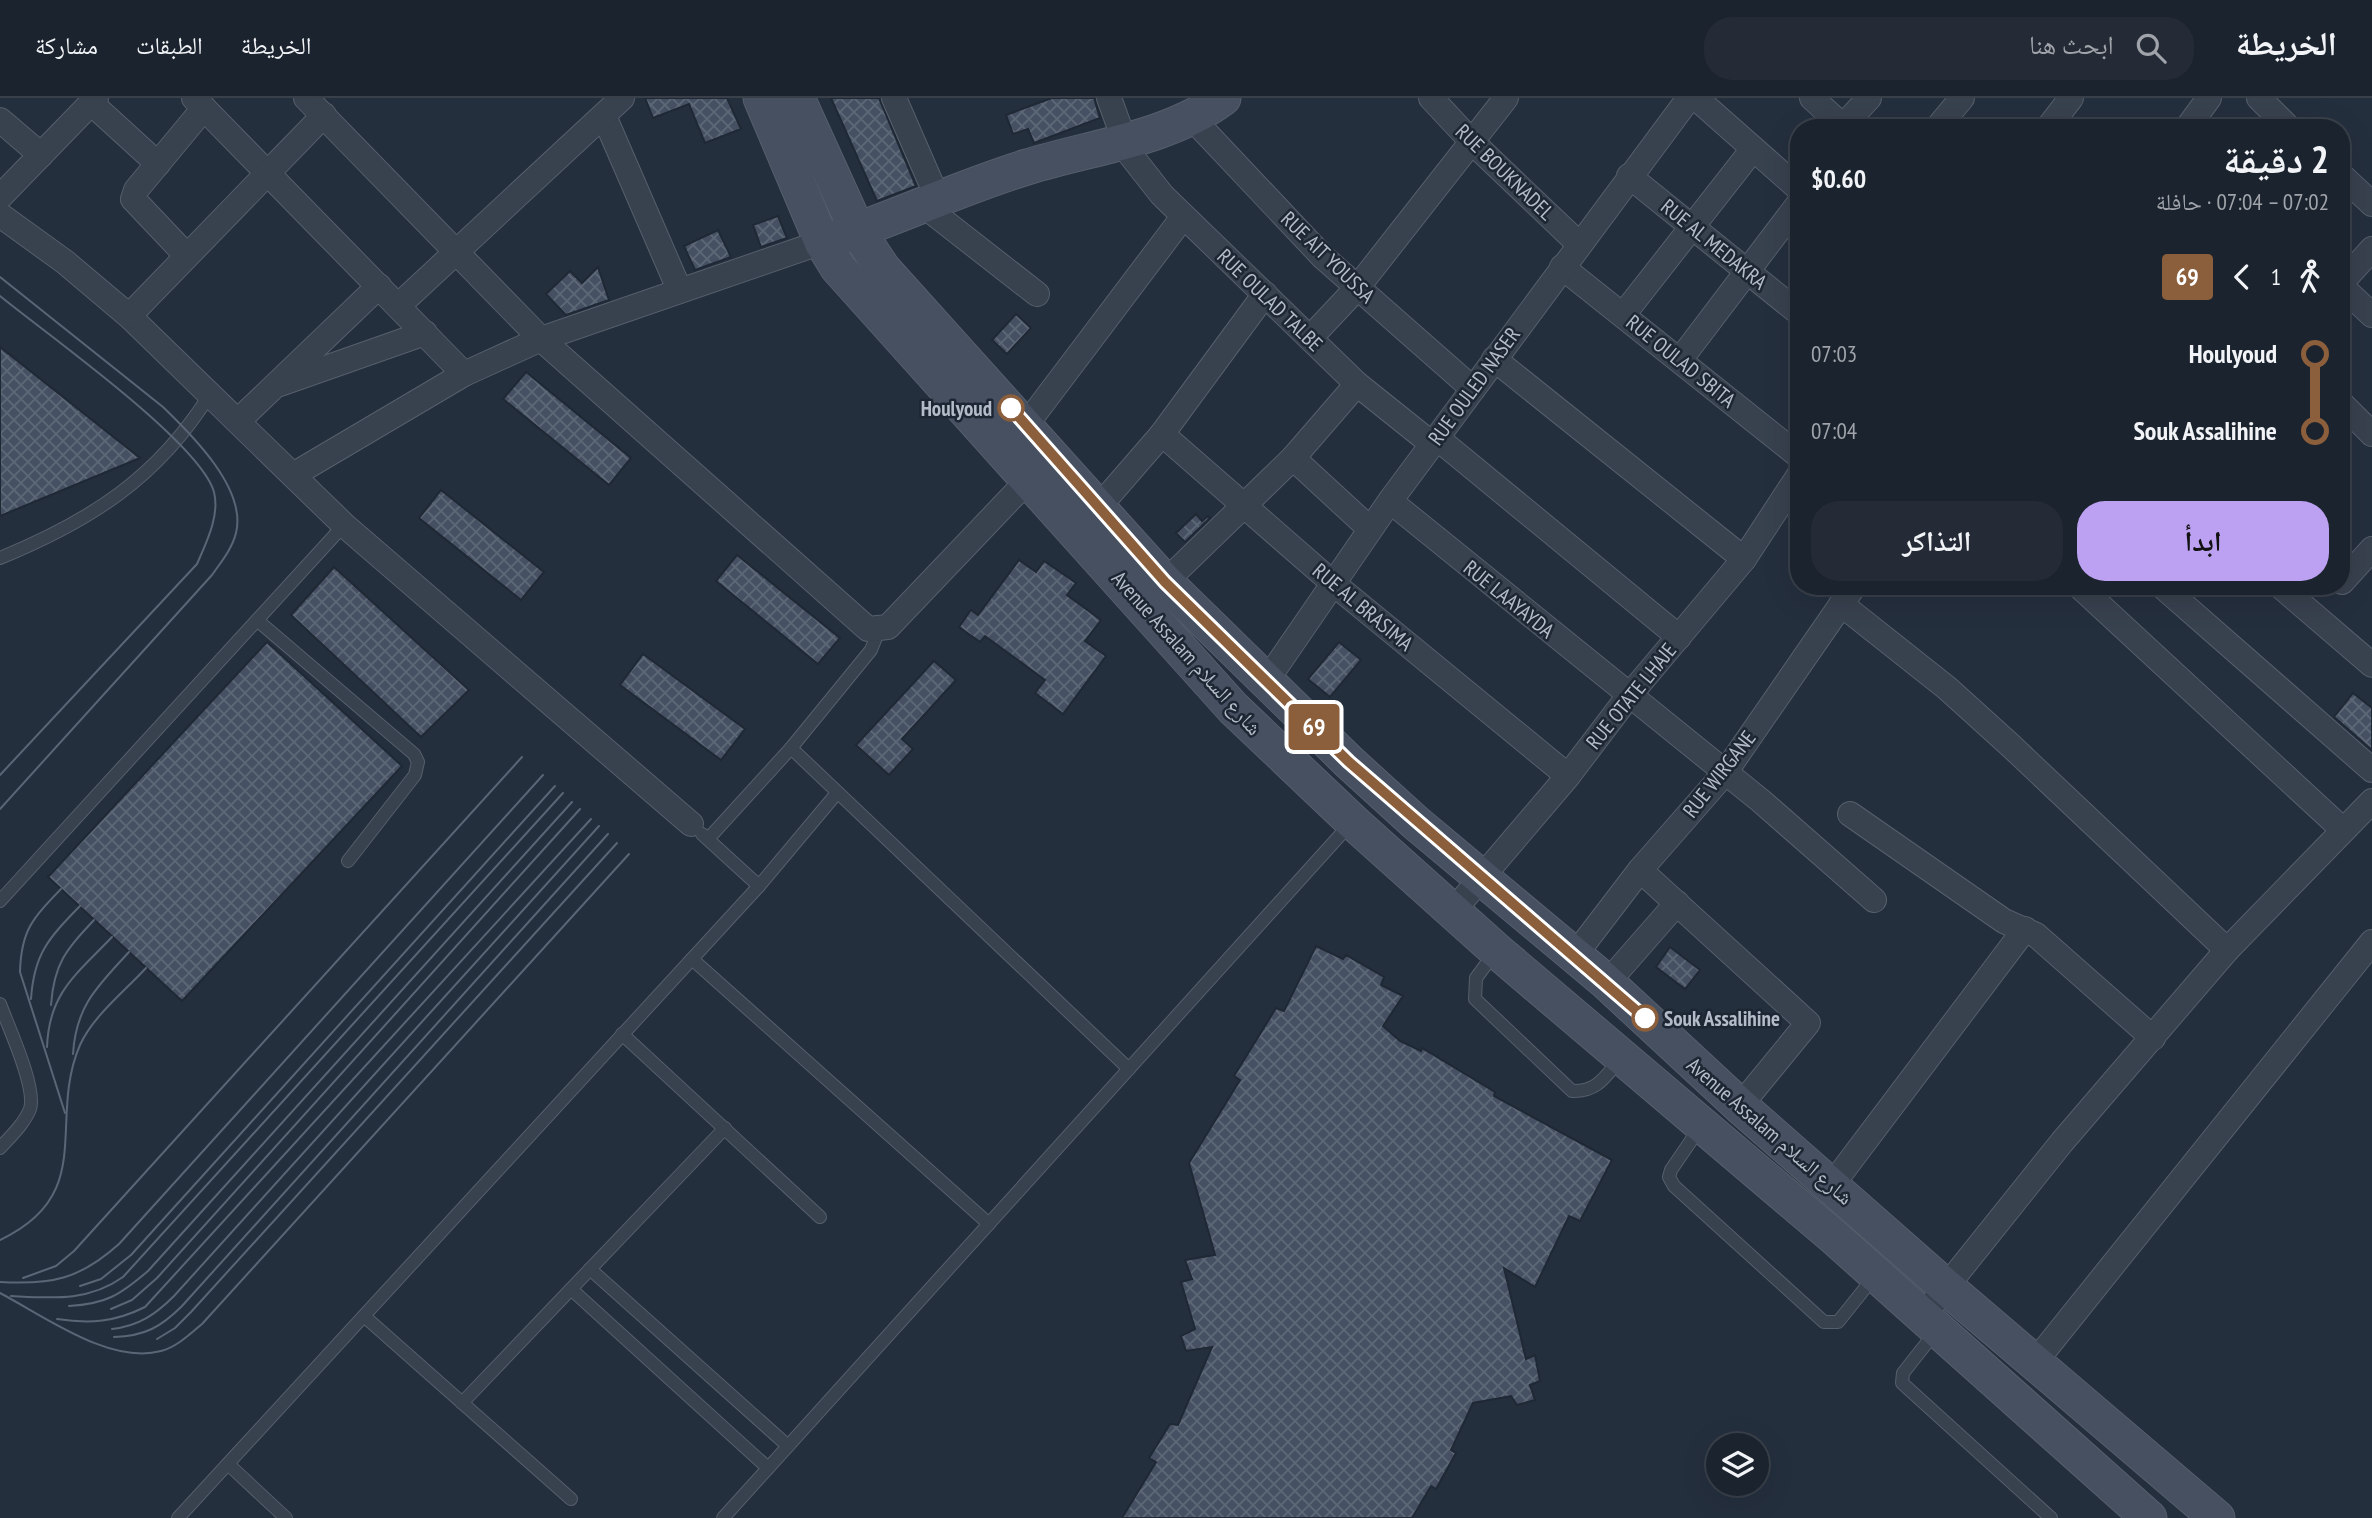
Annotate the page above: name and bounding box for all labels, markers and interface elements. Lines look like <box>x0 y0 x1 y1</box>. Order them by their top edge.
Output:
search box <box>1704 17 2194 80</box>
text: الخريطة <box>2236 21 2337 64</box>
text: ابحث هنا <box>2029 28 2114 61</box>
icon: search <box>2132 29 2170 67</box>
text: مشاركة <box>35 30 98 61</box>
text: الطبقات <box>136 30 203 61</box>
text: الخريطة <box>241 30 311 61</box>
street label: RUE BOUKNADEL <box>1450 118 1560 226</box>
text: 2 دقيقة <box>2223 134 2329 183</box>
text: $0.60 <box>1811 162 1866 195</box>
text: 07:02 – 07:04 · حافلة <box>2156 187 2329 216</box>
street label: RUE AL MEDAKRA <box>1655 193 1773 295</box>
street label: RUE AIT YOUSSA <box>1275 205 1381 309</box>
street label: RUE OULAD TALBE <box>1212 243 1328 357</box>
icon: back <box>2223 258 2261 296</box>
icon: walk <box>2291 258 2329 296</box>
text: 69 <box>2176 261 2199 292</box>
text: 1 <box>2271 262 2281 291</box>
street label: RUE OULAD SBITA <box>1621 309 1741 413</box>
street label: RUE OULED NASER <box>1422 322 1526 450</box>
text: Houlyoud <box>2189 337 2277 370</box>
text: 07:03 <box>1811 339 1857 368</box>
place label: Houlyoud <box>921 395 992 422</box>
marker: Houlyoud <box>998 395 1024 421</box>
text: Souk Assalihine <box>2133 414 2277 447</box>
text: 07:04 <box>1811 416 1857 445</box>
button: التذاكر <box>1811 501 2063 581</box>
button: ابدأ <box>2077 501 2329 581</box>
street label: RUE LAAYAYDA <box>1458 554 1560 644</box>
street label: RUE AL BRASIMA <box>1307 557 1419 657</box>
street label: Avenue Assalam شارع السلام <box>1105 565 1268 741</box>
street label: RUE OTATE LHAJE <box>1580 637 1682 755</box>
line badge: 69 <box>1282 704 1346 750</box>
text: 69 <box>1303 711 1325 742</box>
street label: RUE WIRGANE <box>1677 725 1761 823</box>
marker: Souk Assalihine <box>1632 1005 1658 1031</box>
place label: Souk Assalihine <box>1664 1005 1780 1032</box>
street label: Avenue Assalam شارع السلام <box>1681 1051 1859 1211</box>
map controls <box>1706 1433 1769 1496</box>
button: layers <box>1706 1433 1769 1496</box>

